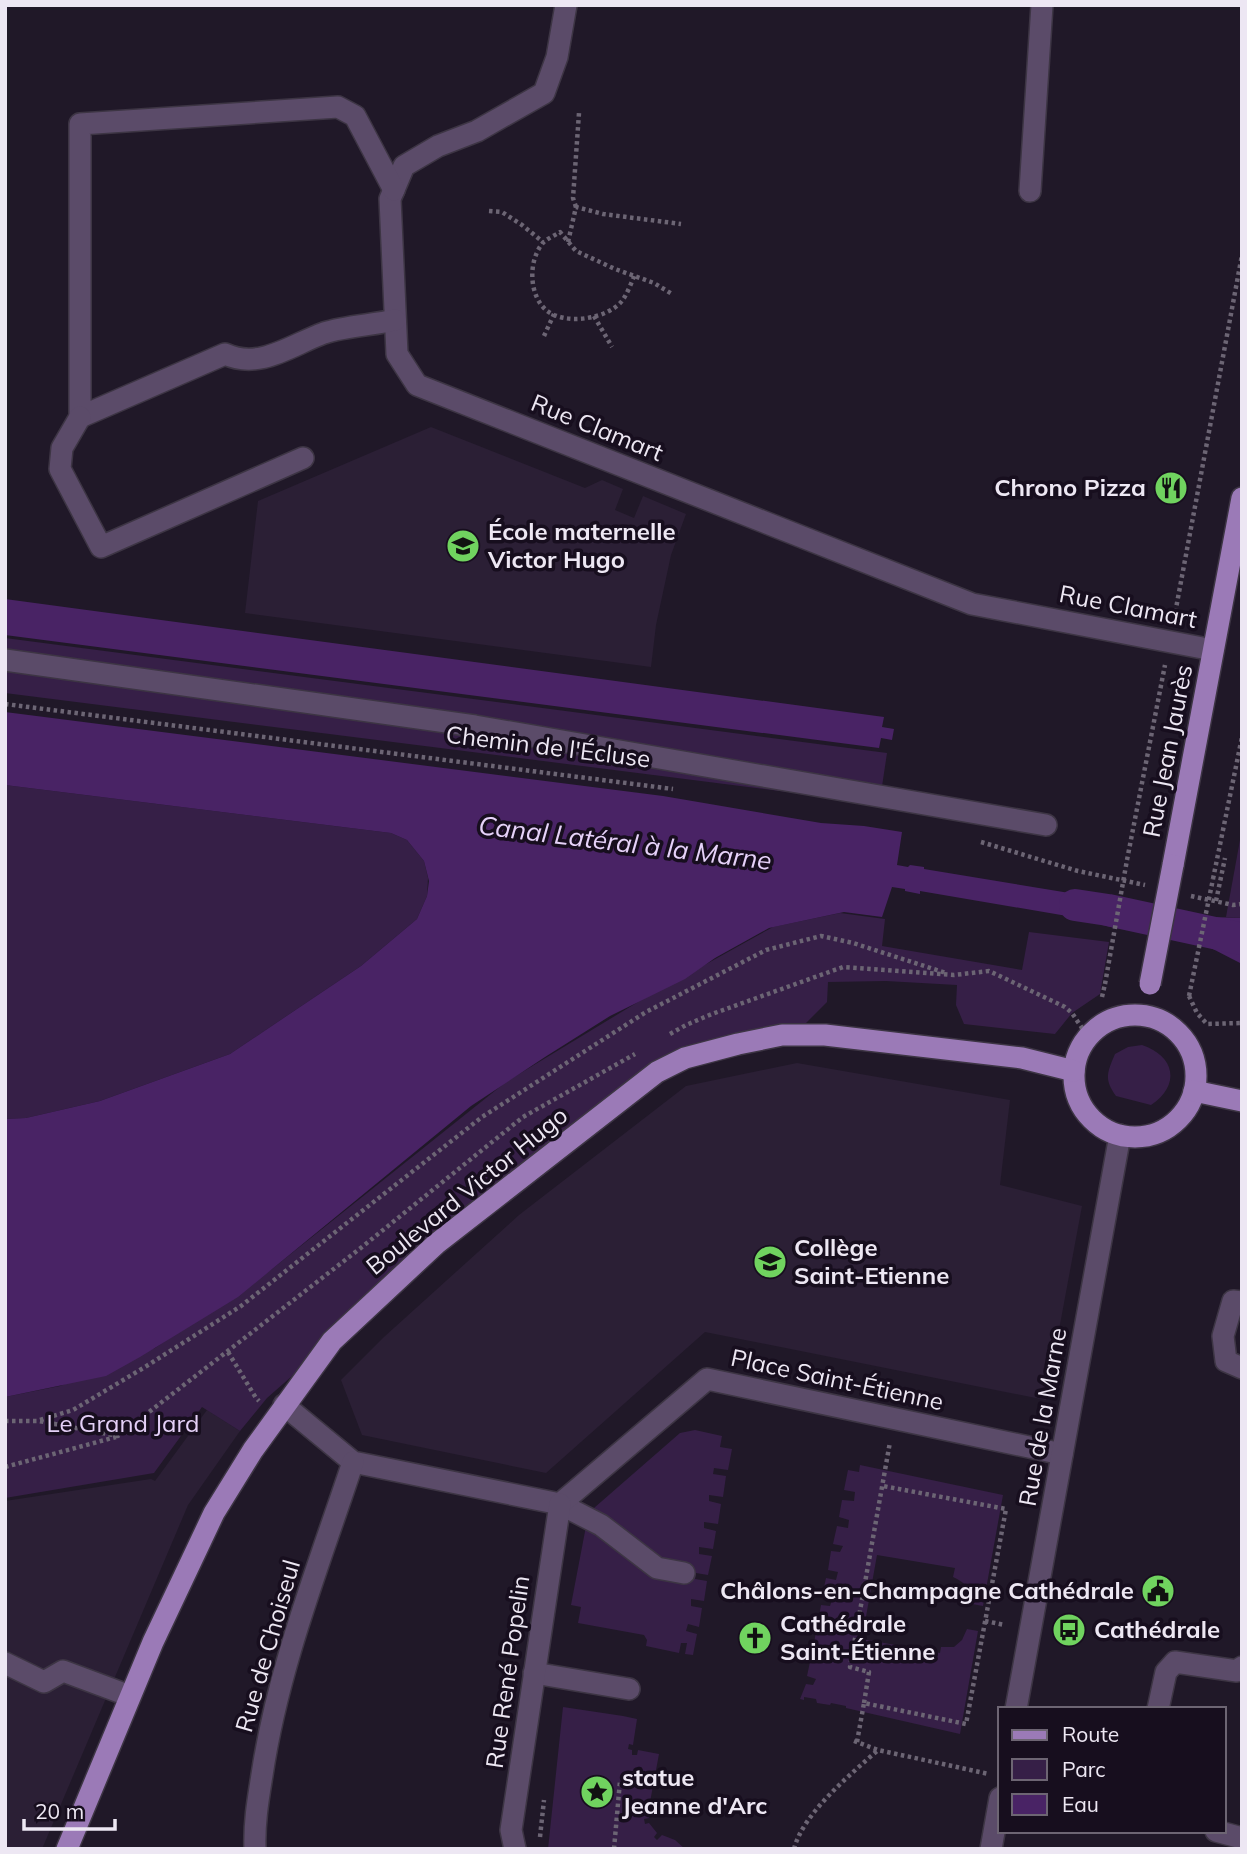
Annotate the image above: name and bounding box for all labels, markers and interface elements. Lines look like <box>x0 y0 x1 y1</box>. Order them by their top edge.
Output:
street label: Rue Clamart <box>527 387 668 467</box>
restaurant icon: Chrono Pizza <box>1152 469 1190 507</box>
place label: Chrono Pizza <box>994 472 1146 502</box>
place label: École maternelle Victor Hugo <box>487 516 676 574</box>
school or university icon: École maternelle Victor Hugo <box>444 527 482 565</box>
street label: Rue Clamart <box>1057 578 1200 634</box>
street label: Rue Jean Jaurès <box>1136 662 1198 840</box>
street label: Chemin de l'Écluse <box>444 719 652 773</box>
water label: Canal Latéral à la Marne <box>477 808 774 877</box>
street label: Boulevard Victor Hugo <box>360 1100 573 1281</box>
place label: Collège Saint-Etienne <box>794 1232 949 1290</box>
school or university icon: Collège Saint-Etienne <box>751 1243 789 1281</box>
street label: Rue de la Marne <box>1012 1325 1072 1508</box>
street label: Place Saint-Étienne <box>728 1342 946 1416</box>
park label: Le Grand Jard <box>47 1408 199 1438</box>
street label: Rue de Choiseul <box>228 1556 306 1735</box>
public building icon: Châlons-en-Champagne Cathédrale <box>1139 1572 1177 1610</box>
street label: Rue René Popelin <box>479 1574 535 1770</box>
place label: Châlons-en-Champagne Cathédrale <box>720 1575 1134 1605</box>
place label: Cathédrale Saint-Étienne <box>780 1608 935 1666</box>
bus stop icon: Cathédrale <box>1050 1611 1088 1649</box>
place label: Cathédrale <box>1094 1614 1220 1644</box>
church icon: Cathédrale Saint-Étienne <box>736 1619 774 1657</box>
legend <box>998 1707 1226 1833</box>
text: Route <box>1062 1721 1119 1747</box>
text: Parc <box>1062 1756 1106 1782</box>
place label: statue Jeanne d'Arc <box>622 1762 767 1820</box>
place icon: statue Jeanne d'Arc <box>578 1773 616 1811</box>
scale bar <box>24 1787 116 1831</box>
text: Eau <box>1062 1791 1099 1817</box>
text: 20 m <box>35 1798 84 1824</box>

